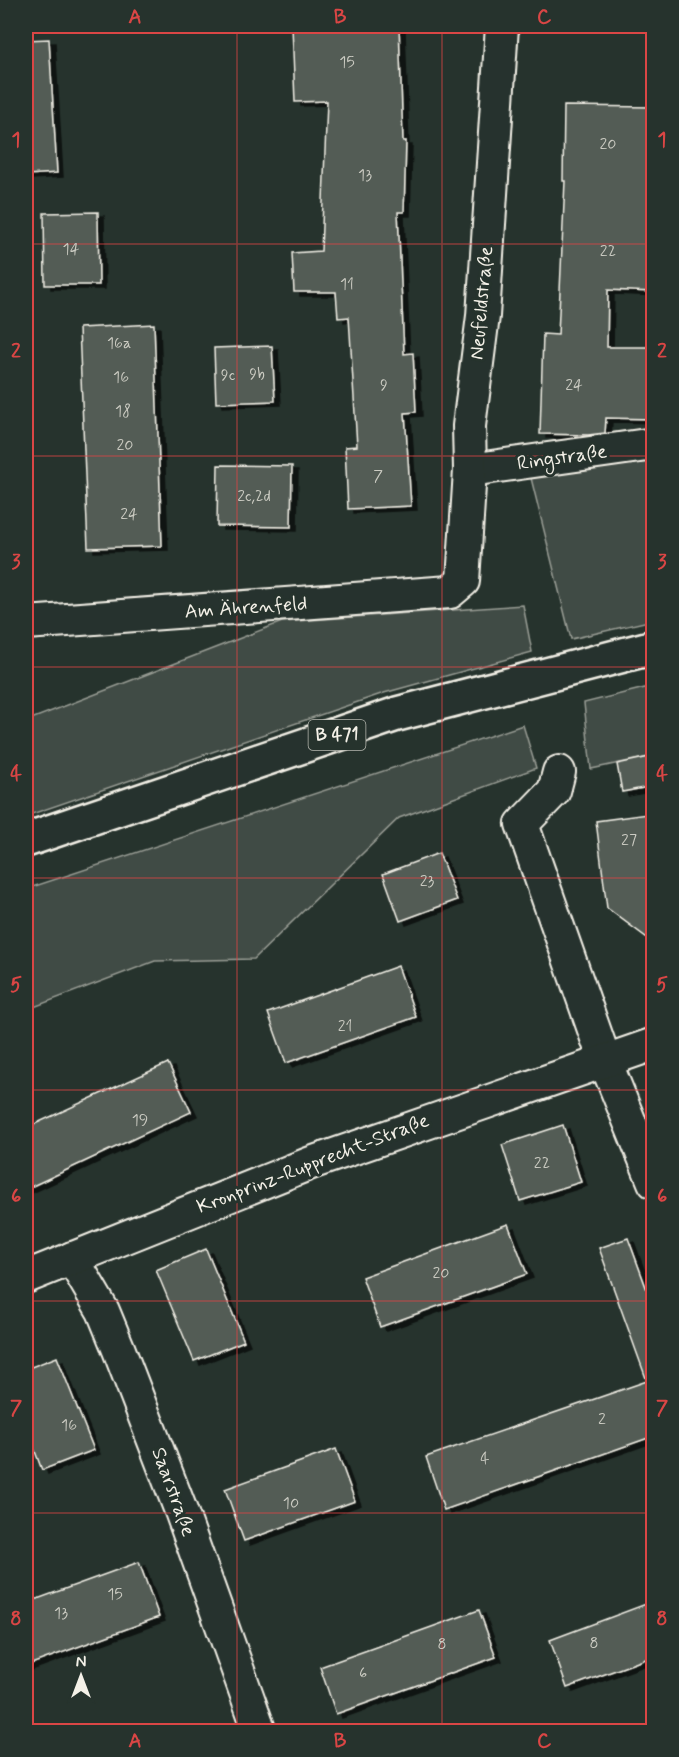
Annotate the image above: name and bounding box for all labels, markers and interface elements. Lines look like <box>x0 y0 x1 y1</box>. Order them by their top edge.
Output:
text: A <box>128 4 142 31</box>
text: B <box>334 4 347 31</box>
text: C <box>537 4 552 31</box>
house number: 15 <box>339 52 355 73</box>
text: 1 <box>12 127 20 154</box>
text: 1 <box>658 127 666 154</box>
house number: 20 <box>600 134 617 155</box>
house number: 13 <box>358 165 372 186</box>
house number: 14 <box>63 239 80 260</box>
house number: 22 <box>600 241 616 262</box>
street label: Neufeldstraße <box>464 245 500 361</box>
house number: 11 <box>340 274 354 295</box>
house number: 16a <box>107 333 131 354</box>
text: 2 <box>11 338 21 365</box>
text: 2 <box>657 338 667 365</box>
house number: 9b <box>249 364 265 385</box>
house number: 9c <box>221 365 236 386</box>
house number: 16 <box>113 367 129 388</box>
house number: 9 <box>380 375 388 396</box>
house number: 24 <box>565 375 583 396</box>
house number: 18 <box>115 401 131 422</box>
house number: 20 <box>117 435 134 456</box>
street label: Ringstraße <box>515 438 609 479</box>
house number: 7 <box>373 466 383 487</box>
house number: 2c,2d <box>237 486 271 507</box>
house number: 24 <box>120 504 138 525</box>
text: 3 <box>11 549 21 576</box>
text: 3 <box>657 549 667 576</box>
street label: Am Ährenfeld <box>184 590 308 626</box>
road number: B 471 <box>308 720 366 750</box>
text: 4 <box>10 761 22 788</box>
text: 4 <box>656 761 668 788</box>
house number: 27 <box>621 830 637 851</box>
house number: 23 <box>420 871 435 892</box>
text: 5 <box>10 972 22 999</box>
text: 5 <box>656 972 668 999</box>
house number: 21 <box>338 1016 352 1037</box>
street label: Kronprinz-Rupprecht-Straße <box>193 1107 433 1221</box>
house number: 19 <box>132 1110 148 1131</box>
house number: 22 <box>534 1153 550 1174</box>
text: 6 <box>11 1183 21 1210</box>
text: 6 <box>657 1183 667 1210</box>
house number: 20 <box>433 1263 450 1284</box>
text: 7 <box>10 1395 22 1422</box>
text: 7 <box>656 1395 668 1422</box>
house number: 2 <box>598 1409 606 1430</box>
house number: 16 <box>61 1415 77 1436</box>
street label: Saarstraße <box>144 1444 202 1540</box>
house number: 4 <box>480 1448 490 1469</box>
house number: 10 <box>283 1493 299 1514</box>
house number: 15 <box>107 1584 123 1605</box>
house number: 13 <box>54 1603 68 1624</box>
text: 8 <box>10 1606 22 1633</box>
text: 8 <box>656 1606 668 1633</box>
house number: 8 <box>589 1633 599 1654</box>
house number: 8 <box>437 1634 447 1655</box>
north arrow <box>51 1646 111 1706</box>
text: N <box>76 1652 86 1673</box>
house number: 6 <box>359 1663 367 1684</box>
text: A <box>128 1728 142 1755</box>
text: B <box>334 1728 347 1755</box>
text: C <box>537 1728 552 1755</box>

